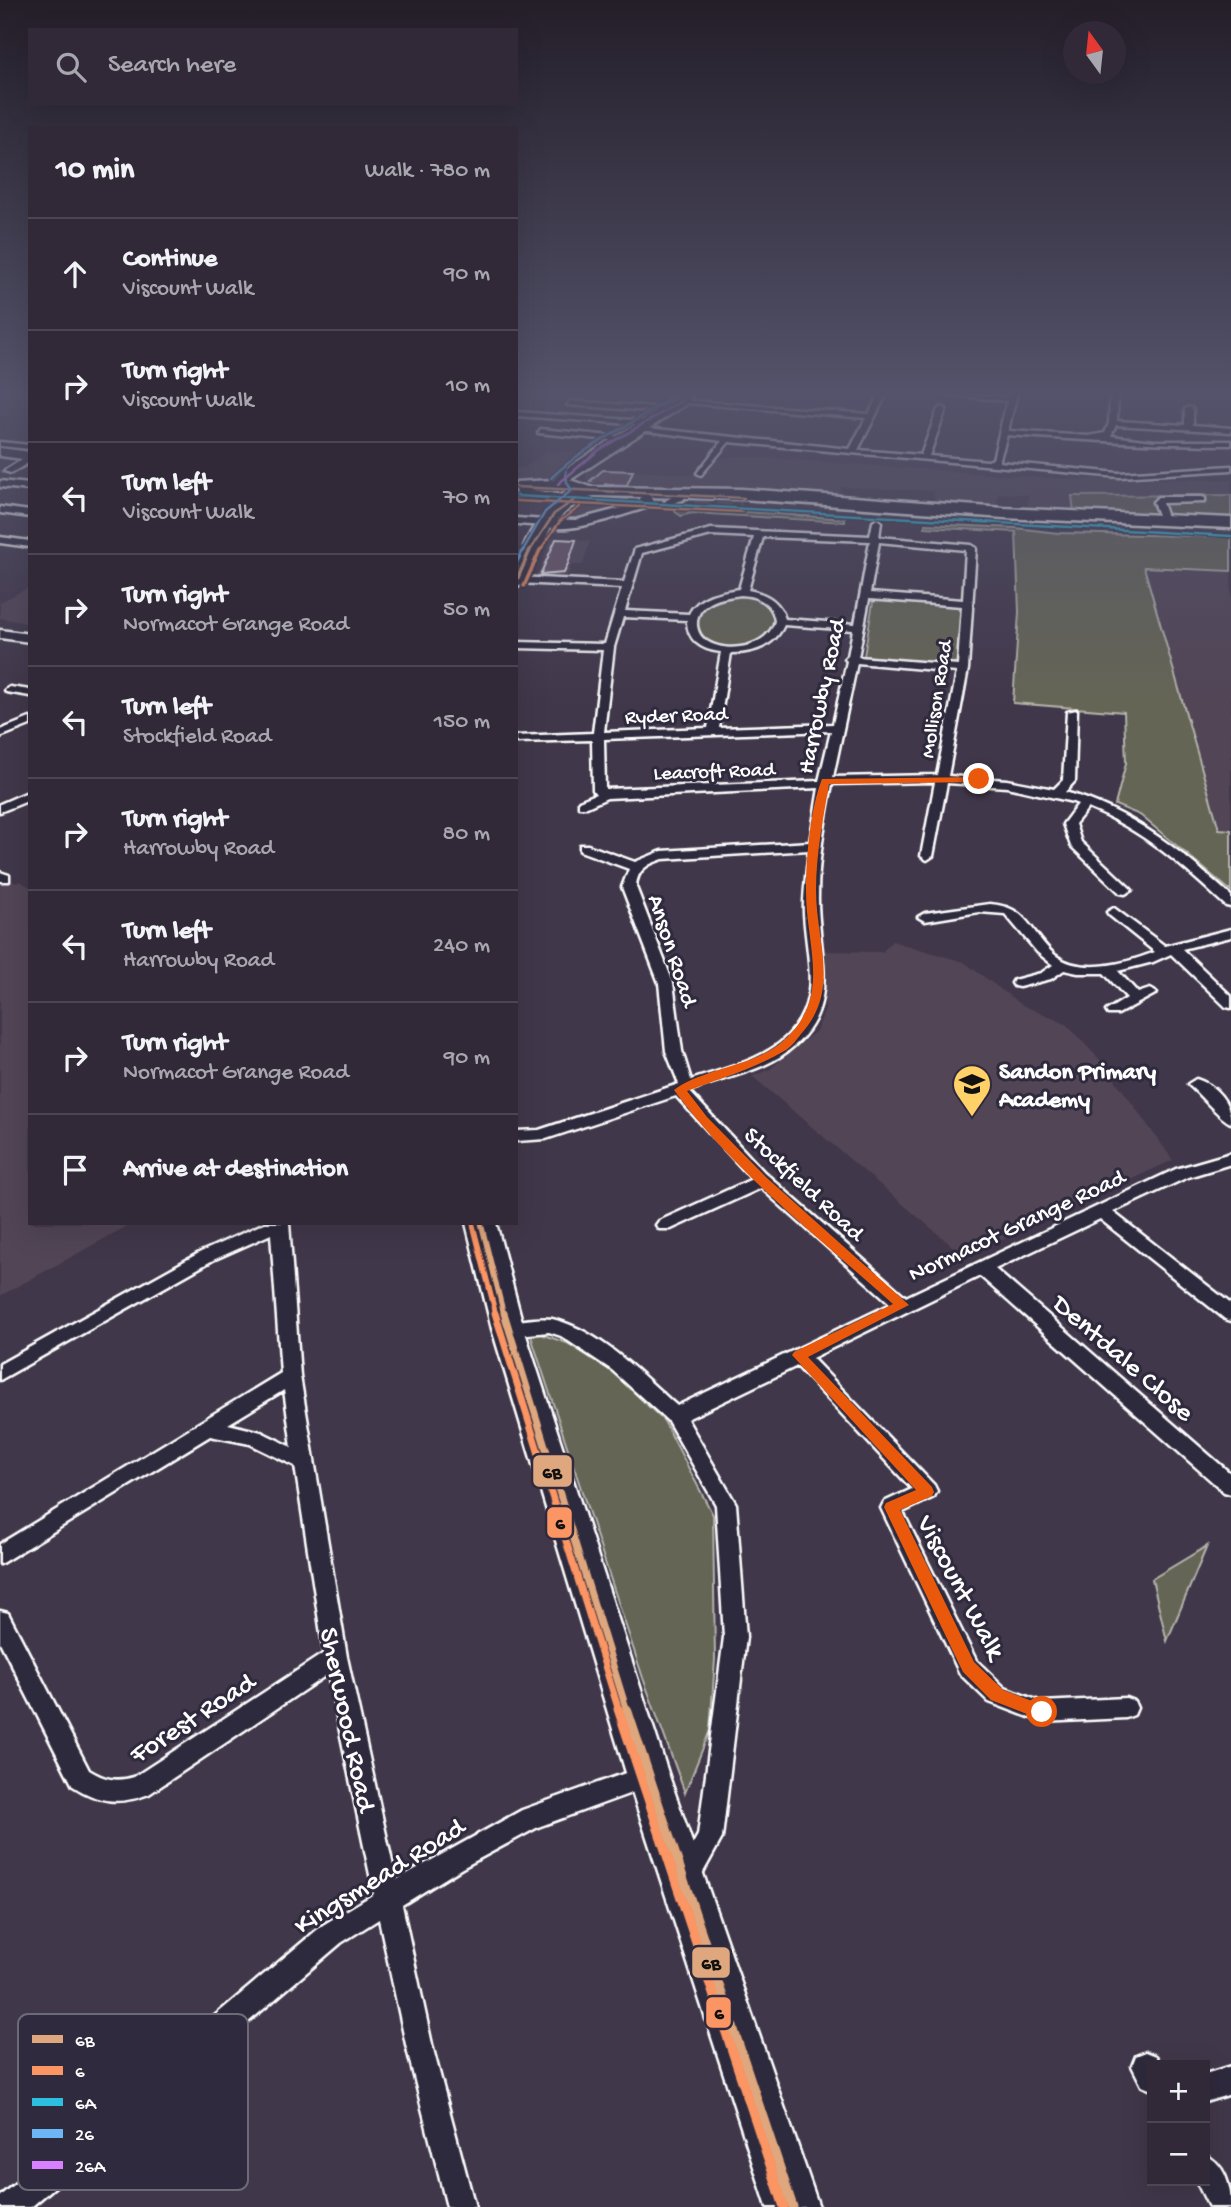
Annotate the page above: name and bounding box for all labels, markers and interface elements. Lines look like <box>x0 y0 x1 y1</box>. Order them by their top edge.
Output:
north arrow <box>1063 21 1126 84</box>
search box <box>28 28 518 105</box>
icon: search <box>52 48 90 86</box>
text: Search here <box>108 51 236 82</box>
text: 10 min <box>56 154 134 189</box>
text: Walk · 780 m <box>365 158 490 185</box>
text: Continue <box>123 245 217 276</box>
icon: ahead <box>56 255 94 293</box>
text: 90 m <box>444 261 490 288</box>
text: Viscount Walk <box>123 276 253 303</box>
text: Turn right <box>123 357 227 388</box>
icon: right <box>56 367 94 405</box>
text: 10 m <box>446 373 490 400</box>
text: Viscount Walk <box>123 388 253 415</box>
text: Turn left <box>123 469 211 500</box>
icon: left <box>56 479 94 517</box>
text: 70 m <box>443 485 490 512</box>
text: Viscount Walk <box>123 500 253 527</box>
text: Turn right <box>123 581 227 612</box>
icon: right <box>56 591 94 629</box>
text: 50 m <box>443 597 490 624</box>
text: Normacot Grange Road <box>123 612 349 639</box>
street label: Harrowby Road <box>793 615 854 777</box>
street label: Mollison Road <box>917 637 960 760</box>
text: Turn left <box>123 693 211 724</box>
icon: left <box>56 703 94 741</box>
street label: Ryder Road <box>624 703 730 732</box>
text: 150 m <box>434 709 490 736</box>
text: Stockfield Road <box>123 724 271 751</box>
street label: Leacroft Road <box>653 759 777 788</box>
route end <box>963 763 994 794</box>
text: Turn right <box>123 805 227 836</box>
icon: right <box>56 815 94 853</box>
text: 80 m <box>443 821 490 848</box>
text: Harrowby Road <box>123 836 274 863</box>
street label: Anson Road <box>639 891 703 1013</box>
text: Turn left <box>123 917 211 948</box>
icon: left <box>56 927 94 965</box>
text: 240 m <box>433 933 490 960</box>
text: Harrowby Road <box>123 948 274 975</box>
text: Turn right <box>123 1029 227 1060</box>
icon: right <box>56 1039 94 1077</box>
text: 90 m <box>444 1045 490 1072</box>
place label: Sandon Primary Academy <box>998 1059 1156 1116</box>
text: Normacot Grange Road <box>123 1060 349 1087</box>
school or university icon: Sandon Primary Academy <box>951 1063 993 1118</box>
street label: Stockfield Road <box>736 1122 870 1250</box>
icon: arrive <box>56 1151 94 1189</box>
text: Arrive at destination <box>123 1155 348 1186</box>
street label: Normacot Grange Road <box>905 1163 1132 1290</box>
street label: Dentdale Close <box>1043 1287 1200 1430</box>
line badge: 6B <box>532 1454 573 1488</box>
text: 6B <box>542 1463 563 1486</box>
line badge: 6 <box>546 1506 573 1539</box>
street label: Viscount Walk <box>907 1510 1012 1668</box>
text: 6 <box>555 1514 565 1537</box>
street label: Sherwood Road <box>310 1625 382 1818</box>
street label: Forest Road <box>124 1666 264 1773</box>
route start <box>1026 1696 1057 1727</box>
street label: Kingsmead Road <box>289 1811 474 1944</box>
line badge: 6B <box>691 1946 731 1979</box>
text: 6B <box>701 1954 722 1977</box>
line badge: 6 <box>705 1996 732 2029</box>
text: 6 <box>714 2004 724 2027</box>
legend <box>18 2014 248 2190</box>
text: 6B <box>75 2031 96 2054</box>
map controls <box>1147 2060 1210 2186</box>
button: + <box>1147 2060 1210 2123</box>
text: 6 <box>75 2062 85 2085</box>
text: 6A <box>75 2094 98 2117</box>
button: − <box>1147 2123 1210 2186</box>
text: 26 <box>75 2125 94 2148</box>
text: 26A <box>75 2157 107 2180</box>

